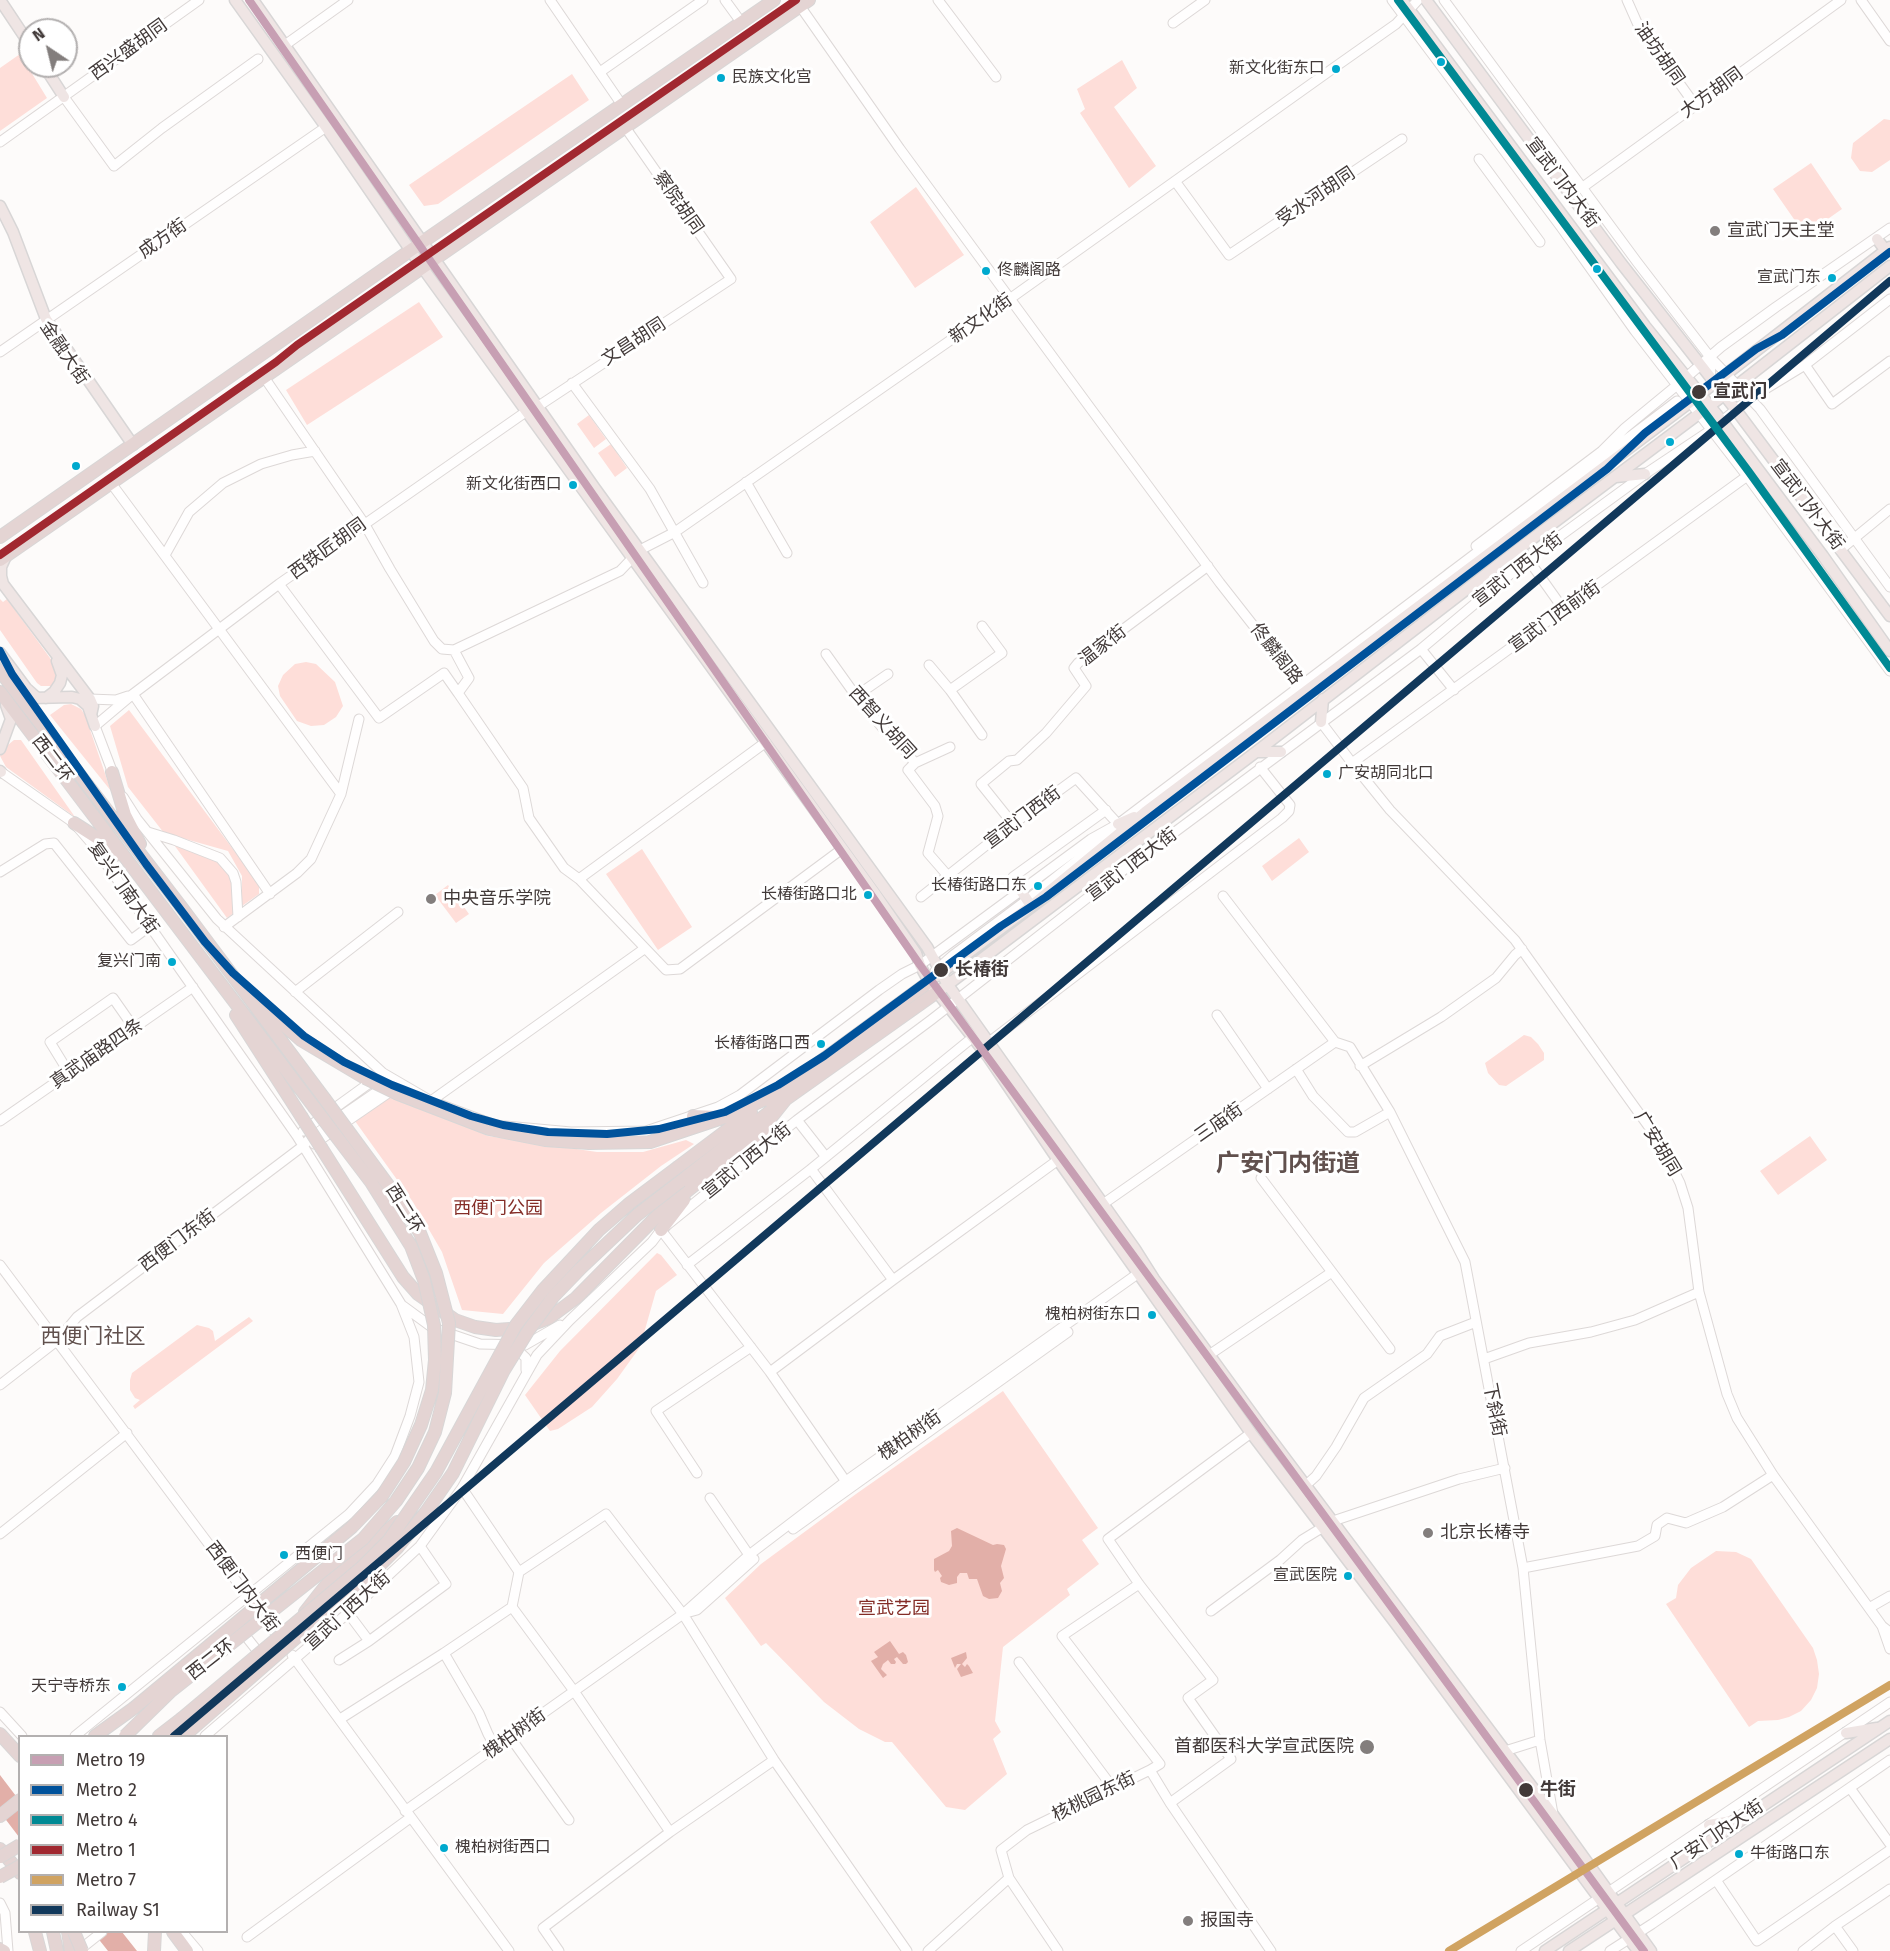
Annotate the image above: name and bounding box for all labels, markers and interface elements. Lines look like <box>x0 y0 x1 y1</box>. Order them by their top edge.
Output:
street label: 西兴盛胡同 <box>86 15 172 85</box>
north arrow <box>18 18 78 78</box>
street label: 油坊胡同 <box>1630 18 1688 90</box>
text: N <box>29 24 48 45</box>
unlabelled marker <box>1435 56 1447 68</box>
place label: 新文化街东口 <box>1229 59 1325 79</box>
marker: 新文化街东口 <box>1330 63 1342 75</box>
street label: 大方胡同 <box>1677 63 1747 123</box>
place label: 民族文化宫 <box>732 68 812 88</box>
marker: 民族文化宫 <box>715 72 727 84</box>
street label: 宣武门内大街 <box>1521 133 1603 233</box>
street label: 受水河胡同 <box>1273 163 1359 231</box>
street label: 察院胡同 <box>649 167 707 239</box>
street label: 成方街 <box>135 215 191 263</box>
place label: 宣武门天主堂 <box>1727 220 1835 242</box>
marker: 宣武门天主堂 <box>1708 224 1722 238</box>
place label: 佟麟阁路 <box>997 261 1061 281</box>
unlabelled marker <box>1591 263 1603 275</box>
marker: 佟麟阁路 <box>980 265 992 277</box>
place label: 宣武门东 <box>1757 268 1821 288</box>
marker: 宣武门东 <box>1826 272 1838 284</box>
street label: 新文化街 <box>945 290 1017 348</box>
street label: 文昌胡同 <box>598 313 670 371</box>
street label: 金融大街 <box>35 317 93 389</box>
place label: 宣武门 <box>1713 381 1767 403</box>
marker: 宣武门 <box>1690 383 1708 401</box>
unlabelled marker <box>1664 436 1676 448</box>
street label: 宣武门外大街 <box>1766 455 1848 555</box>
unlabelled marker <box>70 460 82 472</box>
place label: 新文化街西口 <box>466 475 562 495</box>
marker: 新文化街西口 <box>567 479 579 491</box>
street label: 西铁匠胡同 <box>285 514 371 584</box>
street label: 宣武门西大街 <box>1469 528 1567 612</box>
street label: 宣武门西前街 <box>1505 577 1605 657</box>
street label: 佟麟阁路 <box>1245 619 1307 689</box>
street label: 温家街 <box>1075 621 1131 671</box>
street label: 西智义胡同 <box>844 682 920 764</box>
street label: 西二环 <box>27 731 77 787</box>
place label: 广安胡同北口 <box>1338 764 1434 784</box>
marker: 广安胡同北口 <box>1321 768 1333 780</box>
street label: 宣武门西街 <box>981 782 1065 854</box>
street label: 宣武门西大街 <box>1082 824 1182 906</box>
street label: 复兴门南大街 <box>83 838 163 938</box>
place label: 长椿街路口东 <box>931 876 1027 896</box>
marker: 长椿街路口东 <box>1032 880 1044 892</box>
place label: 长椿街路口北 <box>761 885 857 905</box>
place label: 中央音乐学院 <box>443 888 551 910</box>
marker: 长椿街路口北 <box>862 889 874 901</box>
marker: 中央音乐学院 <box>424 892 438 906</box>
place label: 复兴门南 <box>97 952 161 972</box>
marker: 复兴门南 <box>166 956 178 968</box>
place label: 长椿街 <box>955 959 1009 981</box>
marker: 长椿街 <box>932 961 950 979</box>
street label: 真武庙路四条 <box>47 1014 147 1094</box>
place label: 长椿街路口西 <box>714 1034 810 1054</box>
marker: 长椿街路口西 <box>815 1038 827 1050</box>
street label: 三庙街 <box>1191 1099 1247 1147</box>
street label: 广安胡同 <box>1629 1108 1685 1180</box>
street label: 宣武门西大街 <box>698 1119 796 1203</box>
district label: 广安门内街道 <box>1216 1150 1360 1178</box>
street label: 西二环 <box>381 1180 427 1238</box>
park label: 西便门公园 <box>453 1198 543 1220</box>
street label: 西便门东街 <box>136 1205 220 1277</box>
place label: 槐柏树街东口 <box>1045 1305 1141 1325</box>
marker: 槐柏树街东口 <box>1146 1309 1158 1321</box>
district label: 西便门社区 <box>41 1324 145 1350</box>
street label: 下斜街 <box>1478 1381 1510 1439</box>
street label: 槐柏树街 <box>874 1407 946 1465</box>
place label: 北京长椿寺 <box>1440 1522 1530 1544</box>
marker: 北京长椿寺 <box>1421 1526 1435 1540</box>
street label: 西便门内大街 <box>201 1537 283 1637</box>
place label: 西便门 <box>295 1545 343 1565</box>
marker: 西便门 <box>278 1549 290 1561</box>
place label: 宣武医院 <box>1273 1566 1337 1586</box>
street label: 宣武门西大街 <box>301 1567 395 1655</box>
marker: 宣武医院 <box>1342 1570 1354 1582</box>
park label: 宣武艺园 <box>858 1598 930 1620</box>
street label: 西二环 <box>183 1635 239 1685</box>
place label: 天宁寺桥东 <box>31 1677 111 1697</box>
marker: 天宁寺桥东 <box>116 1681 128 1693</box>
street label: 槐柏树街 <box>480 1704 550 1764</box>
legend <box>18 1735 228 1933</box>
place label: 首都医科大学宣武医院 <box>1174 1736 1354 1758</box>
marker: 首都医科大学宣武医院 <box>1358 1738 1376 1756</box>
text: Metro 19 <box>76 1749 145 1771</box>
street label: 核桃园东街 <box>1049 1768 1139 1826</box>
text: Metro 2 <box>76 1779 137 1801</box>
place label: 牛街 <box>1540 1779 1576 1801</box>
marker: 牛街 <box>1517 1781 1535 1799</box>
street label: 广安门内大街 <box>1666 1796 1768 1874</box>
text: Metro 4 <box>76 1809 138 1831</box>
place label: 槐柏树街西口 <box>455 1838 551 1858</box>
text: Metro 1 <box>76 1839 136 1861</box>
marker: 槐柏树街西口 <box>438 1842 450 1854</box>
place label: 牛街路口东 <box>1750 1844 1830 1864</box>
marker: 牛街路口东 <box>1733 1848 1745 1860</box>
text: Metro 7 <box>76 1869 136 1891</box>
text: Railway S1 <box>76 1899 160 1921</box>
place label: 报国寺 <box>1200 1910 1254 1932</box>
marker: 报国寺 <box>1181 1914 1195 1928</box>

